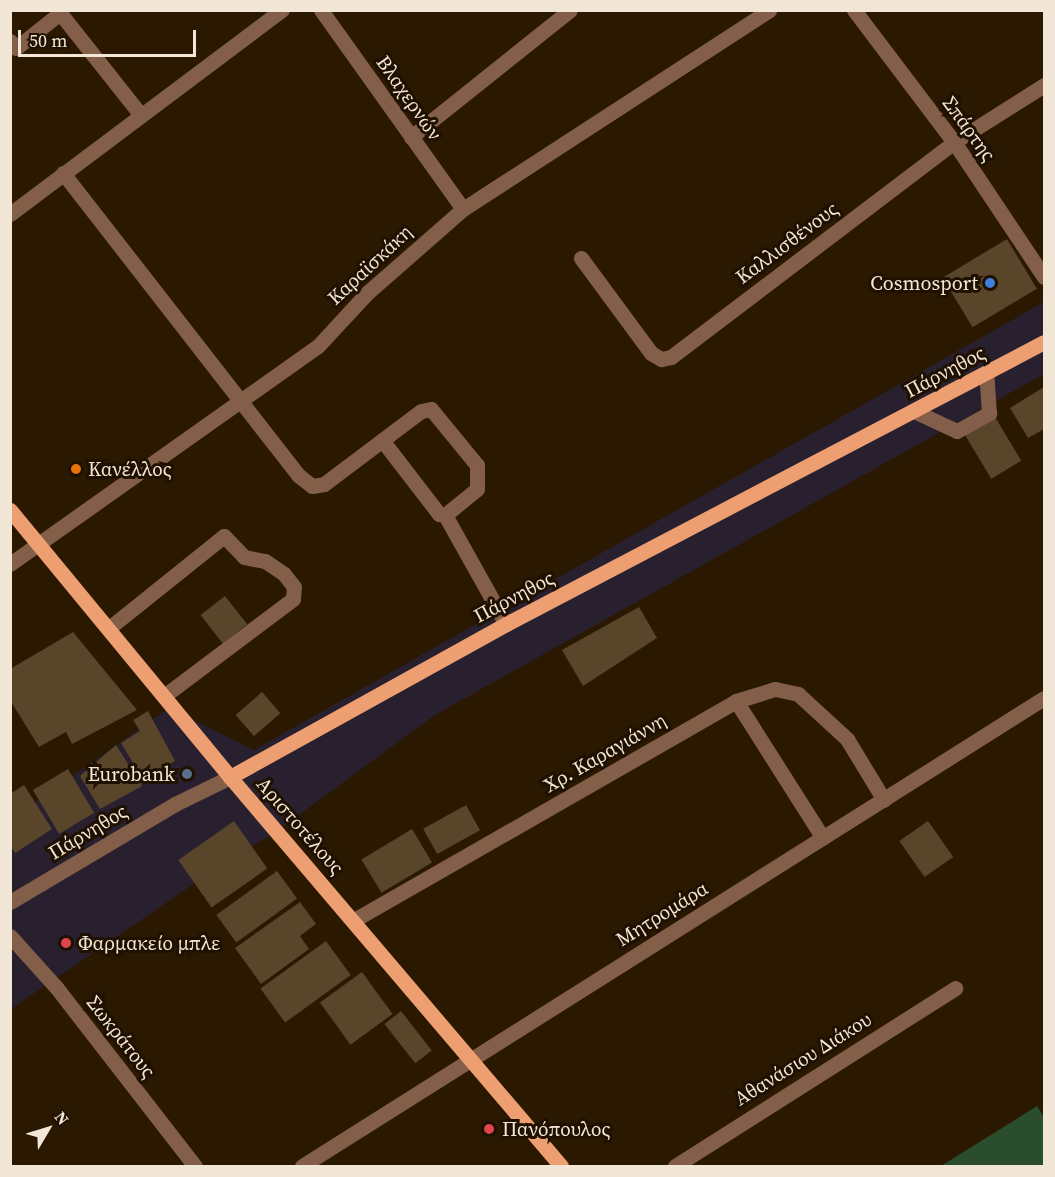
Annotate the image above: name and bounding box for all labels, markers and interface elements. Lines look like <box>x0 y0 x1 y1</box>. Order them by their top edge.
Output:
scale bar <box>21 18 200 56</box>
text: 50 m <box>29 28 67 53</box>
street label: Βλαχερνών <box>371 51 447 145</box>
street label: Σπάρτης <box>937 92 1001 166</box>
street label: Καλλισθένους <box>731 197 843 289</box>
street label: Καραϊσκάκη <box>323 220 417 310</box>
place label: Cosmosport <box>870 271 978 295</box>
marker: Cosmosport <box>983 276 997 290</box>
street label: Πάρνηθος <box>901 341 989 403</box>
place label: Κανέλλος <box>88 457 172 481</box>
marker: Κανέλλος <box>69 462 83 476</box>
street label: Πάρνηθος <box>470 566 558 628</box>
street label: Χρ. Καραγιάννη <box>540 708 670 798</box>
place label: Eurobank <box>88 762 175 786</box>
marker: Eurobank <box>180 767 194 781</box>
street label: Αριστοτέλους <box>251 772 349 880</box>
street label: Πάρνηθος <box>44 799 132 865</box>
street label: Μητρομάρα <box>612 876 712 952</box>
place label: Φαρμακείο μπλε <box>78 931 220 955</box>
marker: Φαρμακείο μπλε <box>59 936 73 950</box>
street label: Σωκράτους <box>82 991 160 1083</box>
street label: Αθανάσιου Διάκου <box>730 1007 876 1111</box>
north arrow <box>18 1099 78 1159</box>
text: N <box>50 1107 74 1129</box>
place label: Πανόπουλος <box>502 1117 610 1141</box>
marker: Πανόπουλος <box>480 1120 498 1138</box>

